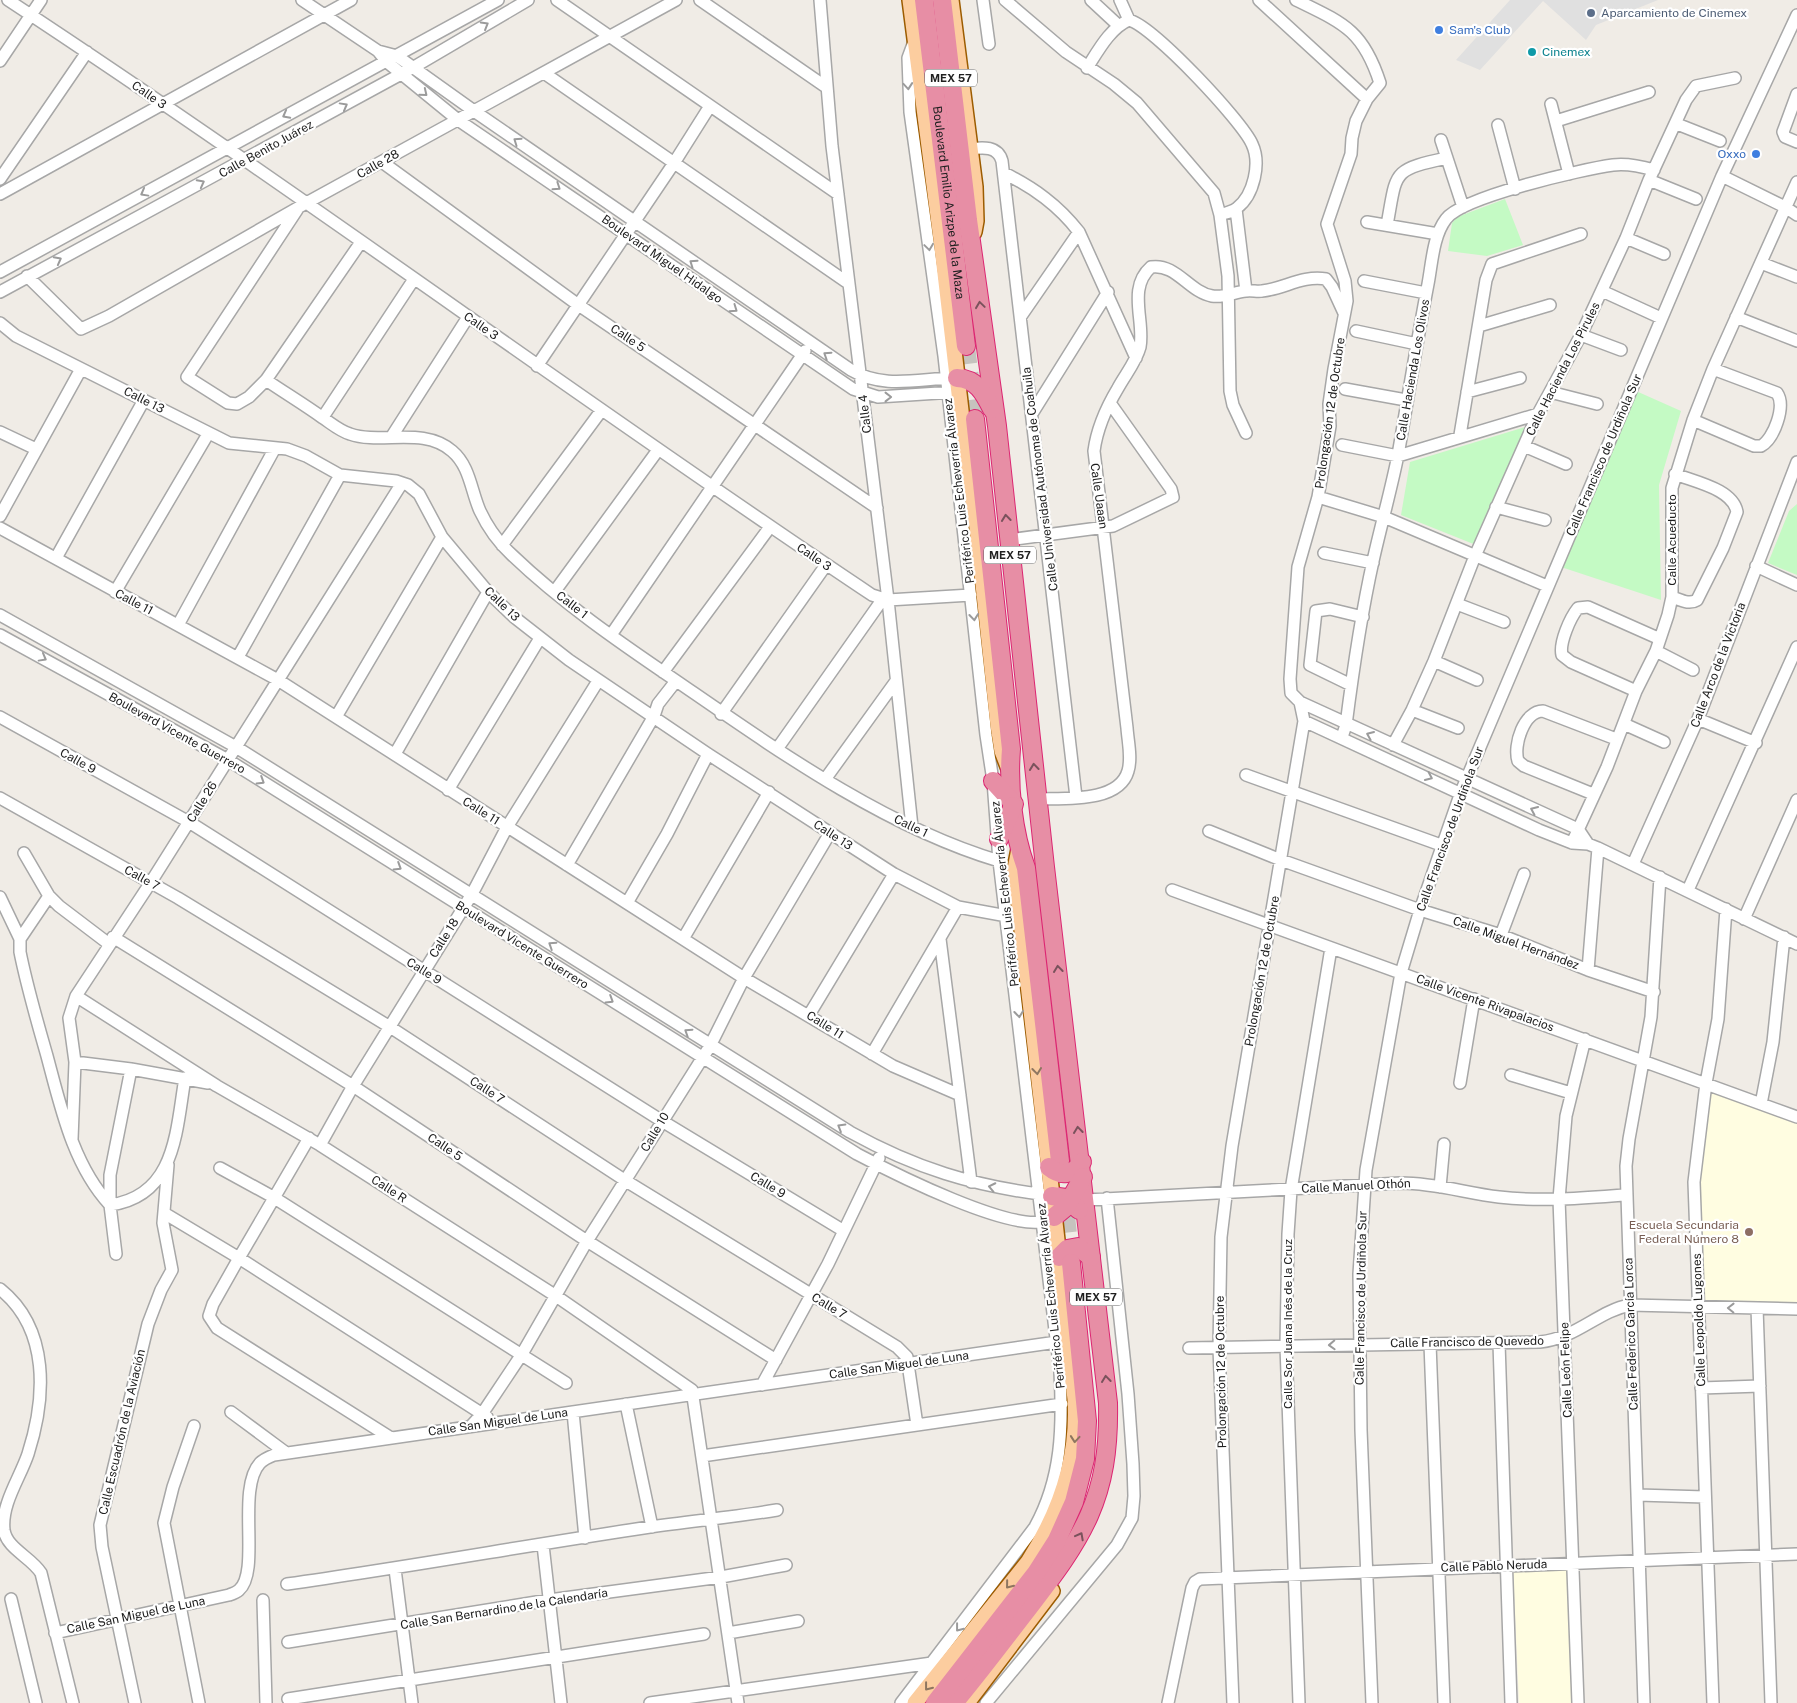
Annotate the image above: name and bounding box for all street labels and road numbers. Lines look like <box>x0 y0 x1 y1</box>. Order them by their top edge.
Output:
road number: MEX 57 <box>925 70 977 86</box>
street label: Calle 3 <box>129 78 169 112</box>
street label: Boulevard Emilio Arizpe de la Maza <box>930 105 967 300</box>
street label: Calle Benito Juárez <box>216 117 316 181</box>
street label: Calle 28 <box>354 147 402 181</box>
street label: Boulevard Miguel Hidalgo <box>599 212 725 306</box>
street label: Calle Hacienda Los Olivos <box>1394 298 1432 442</box>
street label: Calle Hacienda Los Pirules <box>1523 300 1603 438</box>
street label: Calle 3 <box>461 309 501 343</box>
street label: Calle 5 <box>608 321 648 355</box>
street label: Prolongación 12 de Octubre <box>1312 336 1348 490</box>
street label: Calle Universidad Autónoma de Coahuila <box>1019 366 1061 592</box>
street label: Calle Francisco de Urdiñola Sur <box>1563 372 1645 538</box>
street label: Calle 13 <box>121 384 167 416</box>
street label: Calle 4 <box>856 393 874 434</box>
street label: Periférico Luis Echeverría Álvarez <box>941 397 977 584</box>
street label: Calle Uaaan <box>1087 462 1111 530</box>
street label: Calle Acueducto <box>1665 494 1679 586</box>
street label: Calle 3 <box>794 540 834 574</box>
road number: MEX 57 <box>984 546 1036 564</box>
street label: Calle 13 <box>481 584 523 624</box>
street label: Calle 11 <box>113 586 155 618</box>
street label: Calle 1 <box>553 588 591 622</box>
street label: Calle Arco de la Victoria <box>1688 600 1748 730</box>
street label: Boulevard Vicente Guerrero <box>106 690 248 777</box>
street label: Calle Francisco de Urdiñola Sur <box>1414 744 1487 913</box>
street label: Calle 9 <box>58 745 98 777</box>
street label: Calle 26 <box>184 779 220 825</box>
street label: Calle 11 <box>460 794 502 828</box>
street label: Periférico Luis Echeverría Álvarez <box>988 800 1022 988</box>
street label: Calle 1 <box>892 812 930 840</box>
street label: Calle 13 <box>811 817 855 853</box>
street label: Calle 7 <box>122 863 162 893</box>
street label: Prolongación 12 de Octubre <box>1242 894 1282 1047</box>
street label: Boulevard Vicente Guerrero <box>453 898 591 992</box>
street label: Calle Miguel Hernández <box>1451 914 1581 972</box>
street label: Calle 18 <box>426 915 462 960</box>
street label: Calle 9 <box>404 955 444 987</box>
street label: Calle Vicente Rivapalacios <box>1414 971 1556 1035</box>
street label: Calle 11 <box>804 1008 846 1042</box>
street label: Calle 7 <box>467 1074 507 1106</box>
street label: Calle 10 <box>638 1110 672 1154</box>
street label: Calle 5 <box>425 1130 465 1164</box>
street label: Calle 9 <box>748 1169 788 1201</box>
street label: Calle R <box>369 1172 409 1206</box>
street label: Calle Manuel Othón <box>1301 1176 1411 1196</box>
street label: Periférico Luis Echeverría Álvarez <box>1034 1202 1068 1390</box>
street label: Calle Francisco de Urdiñola Sur <box>1352 1210 1370 1385</box>
street label: Calle Sor Juana Inés de la Cruz <box>1281 1239 1295 1409</box>
street label: Calle Leopoldo Lugones <box>1690 1253 1708 1387</box>
street label: Calle Federico García Lorca <box>1621 1257 1641 1411</box>
road number: MEX 57 <box>1070 1288 1122 1305</box>
street label: Calle 7 <box>809 1290 849 1322</box>
street label: Prolongación 12 de Octubre <box>1213 1295 1229 1449</box>
street label: Calle León Felipe <box>1557 1322 1575 1418</box>
street label: Calle Francisco de Quevedo <box>1390 1334 1544 1350</box>
street label: Calle Escuadrón de la Aviación <box>96 1348 148 1516</box>
street label: Calle San Miguel de Luna <box>828 1348 970 1382</box>
street label: Calle San Miguel de Luna <box>427 1405 569 1439</box>
street label: Calle Pablo Neruda <box>1440 1557 1548 1575</box>
street label: Calle San Bernardino de la Calendaría <box>399 1586 609 1632</box>
street label: Calle San Miguel de Luna <box>66 1593 206 1637</box>

